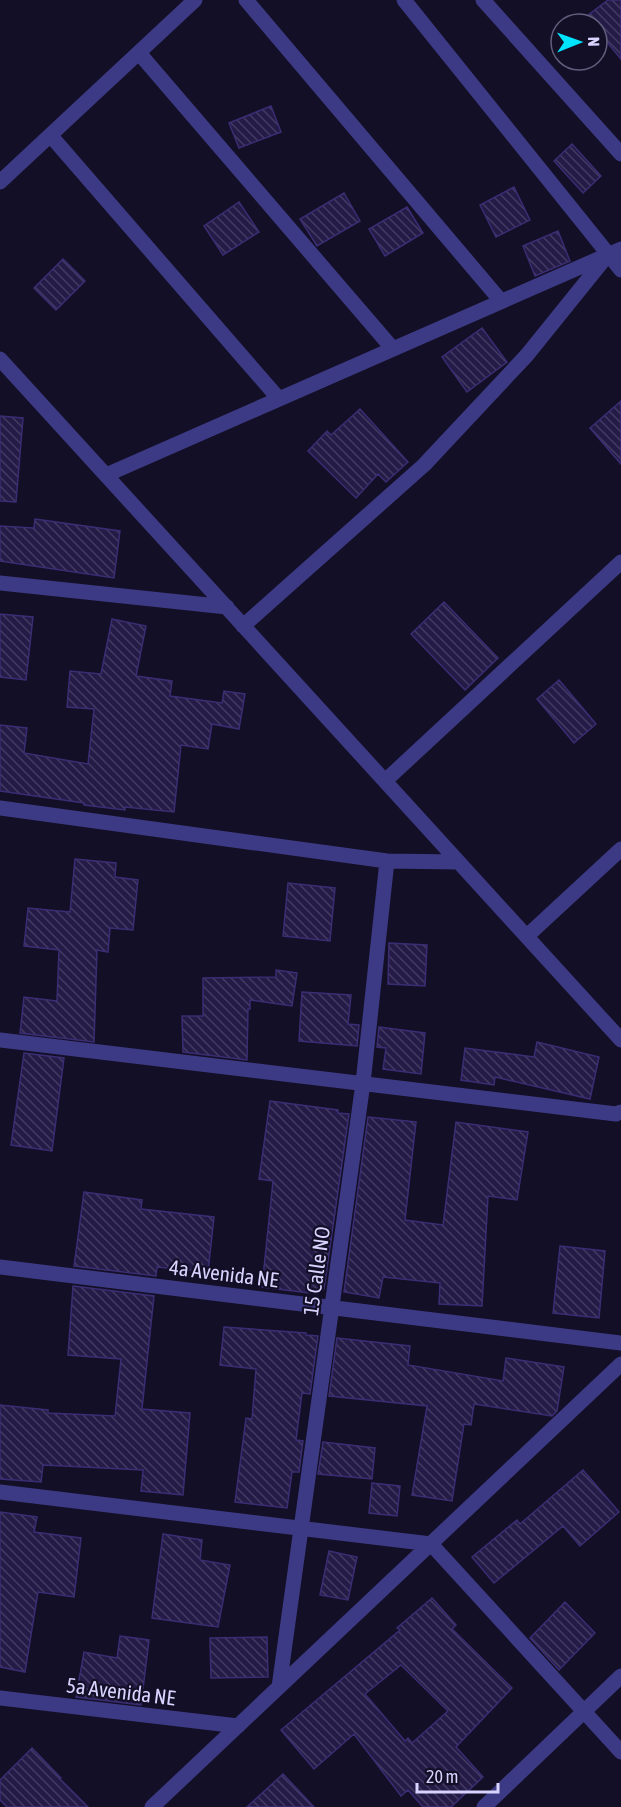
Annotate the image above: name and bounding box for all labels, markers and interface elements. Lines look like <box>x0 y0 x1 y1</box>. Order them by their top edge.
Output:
north arrow <box>549 12 609 72</box>
text: N <box>585 37 603 47</box>
street label: 15 Calle NO <box>298 1225 334 1317</box>
street label: 4a Avenida NE <box>168 1254 280 1292</box>
street label: 5a Avenida NE <box>65 1672 177 1710</box>
scale bar <box>417 1756 498 1794</box>
text: 20 m <box>426 1766 458 1787</box>

